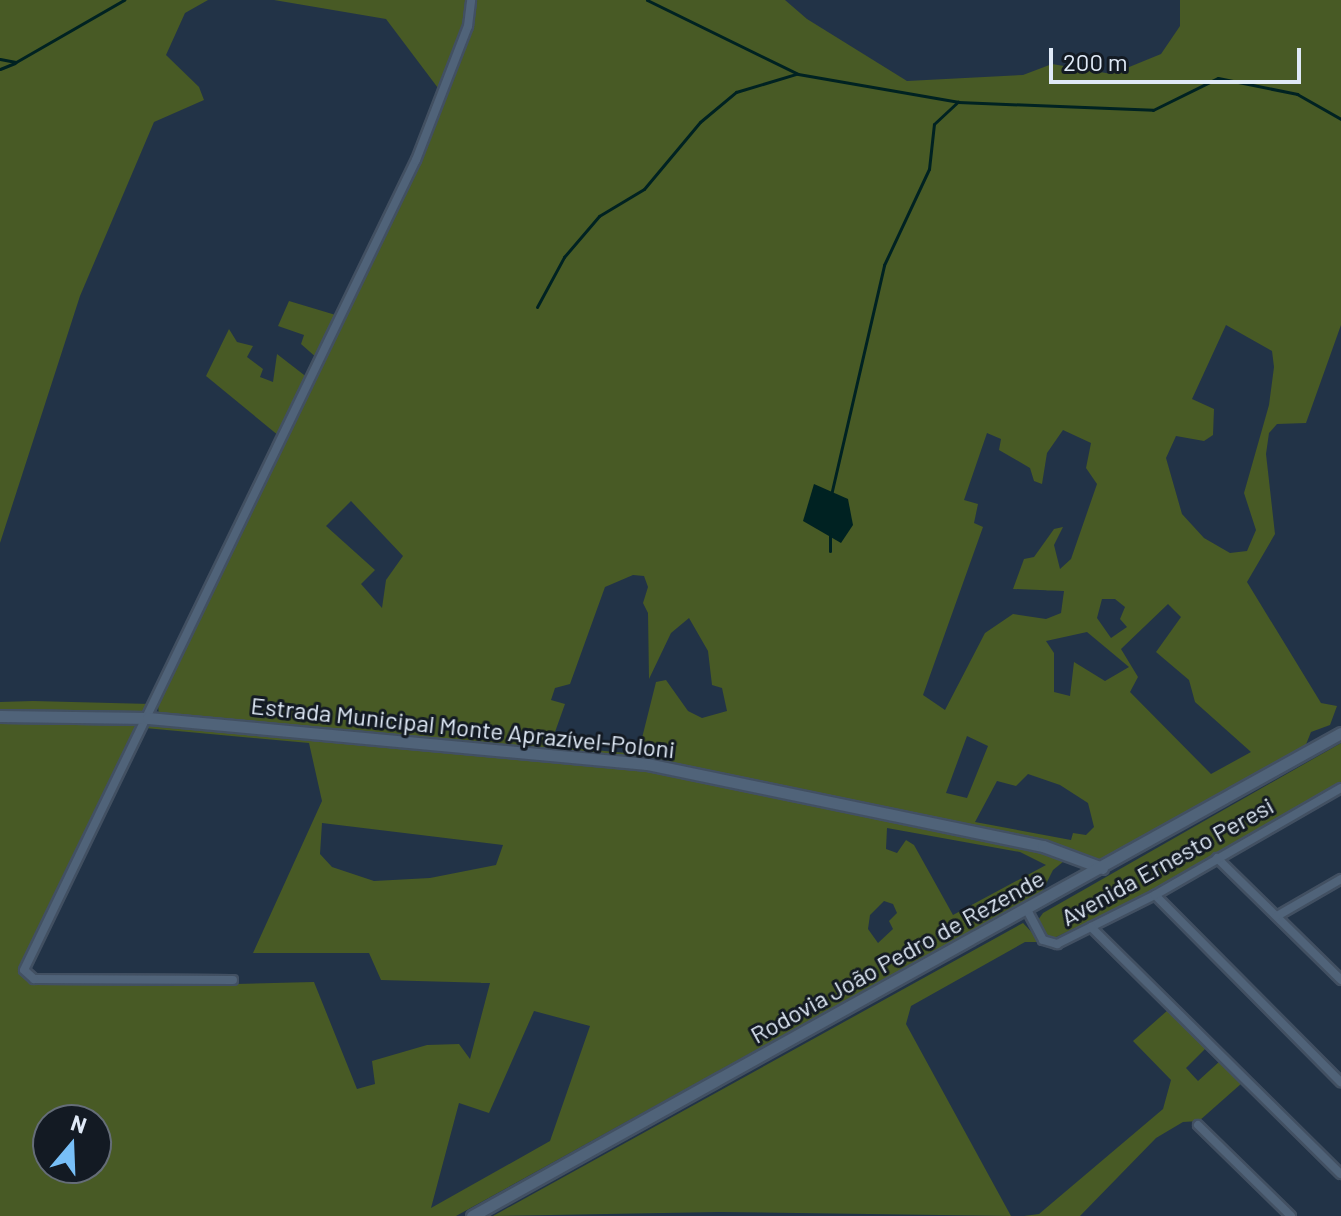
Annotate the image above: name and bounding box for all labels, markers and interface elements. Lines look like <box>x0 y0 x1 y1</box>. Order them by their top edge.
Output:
scale bar <box>1053 32 1305 82</box>
text: 200 m <box>1063 47 1128 76</box>
street label: Estrada Municipal Monte Aprazível-Poloni <box>249 690 677 764</box>
street label: Avenida Ernesto Peresi <box>1056 791 1278 931</box>
street label: Rodovia João Pedro de Rezende <box>745 863 1049 1049</box>
north arrow <box>32 1104 112 1184</box>
text: N <box>68 1109 90 1138</box>

